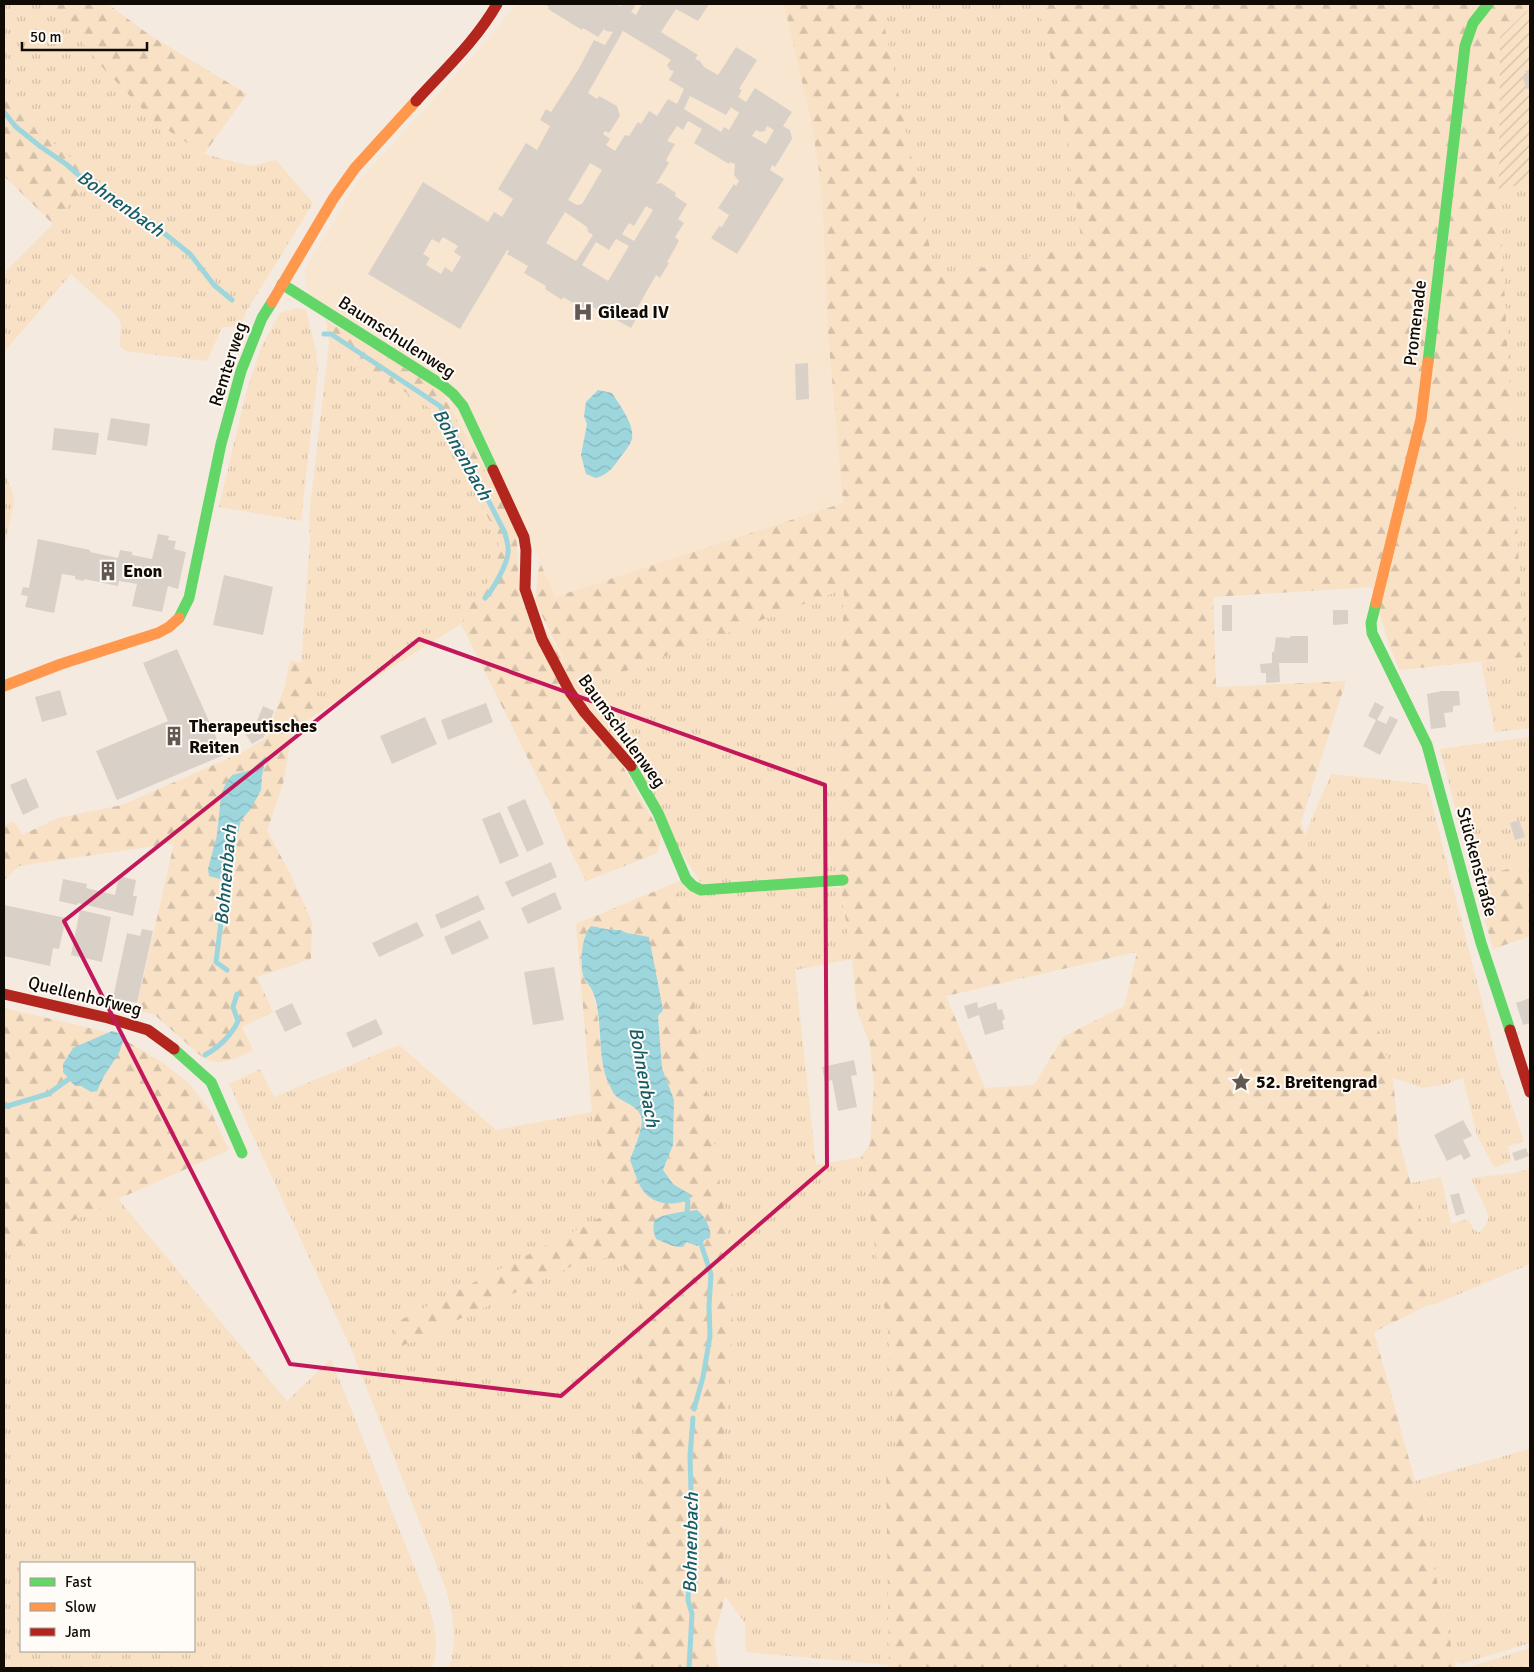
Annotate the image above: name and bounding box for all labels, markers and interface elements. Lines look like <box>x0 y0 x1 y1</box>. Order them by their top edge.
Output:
scale bar <box>22 20 148 52</box>
text: 50 m <box>30 28 61 46</box>
water label: Bohnenbach <box>72 165 169 243</box>
street label: Promenade <box>1399 279 1431 367</box>
street label: Baumschulenweg <box>334 291 460 383</box>
hospital icon: Gilead IV <box>572 301 594 323</box>
place label: Gilead IV <box>598 301 669 323</box>
street label: Remterweg <box>204 319 252 409</box>
water label: Bohnenbach <box>427 405 497 505</box>
building icon: Enon <box>97 560 119 582</box>
place label: Enon <box>123 560 163 582</box>
street label: Baumschulenweg <box>573 670 671 792</box>
place label: Therapeutisches Reiten <box>189 715 317 758</box>
building icon: Therapeutisches Reiten <box>163 725 185 747</box>
street label: Stückenstraße <box>1452 805 1502 919</box>
water label: Bohnenbach <box>210 823 242 926</box>
street label: Quellenhofweg <box>26 971 144 1021</box>
water label: Bohnenbach <box>623 1025 665 1130</box>
place icon: 52. Breitengrad <box>1230 1071 1252 1093</box>
place label: 52. Breitengrad <box>1256 1071 1378 1093</box>
water label: Bohnenbach <box>678 1492 704 1594</box>
legend <box>20 1562 195 1652</box>
text: Fast <box>65 1573 92 1591</box>
text: Slow <box>65 1598 96 1616</box>
text: Jam <box>65 1623 91 1641</box>

